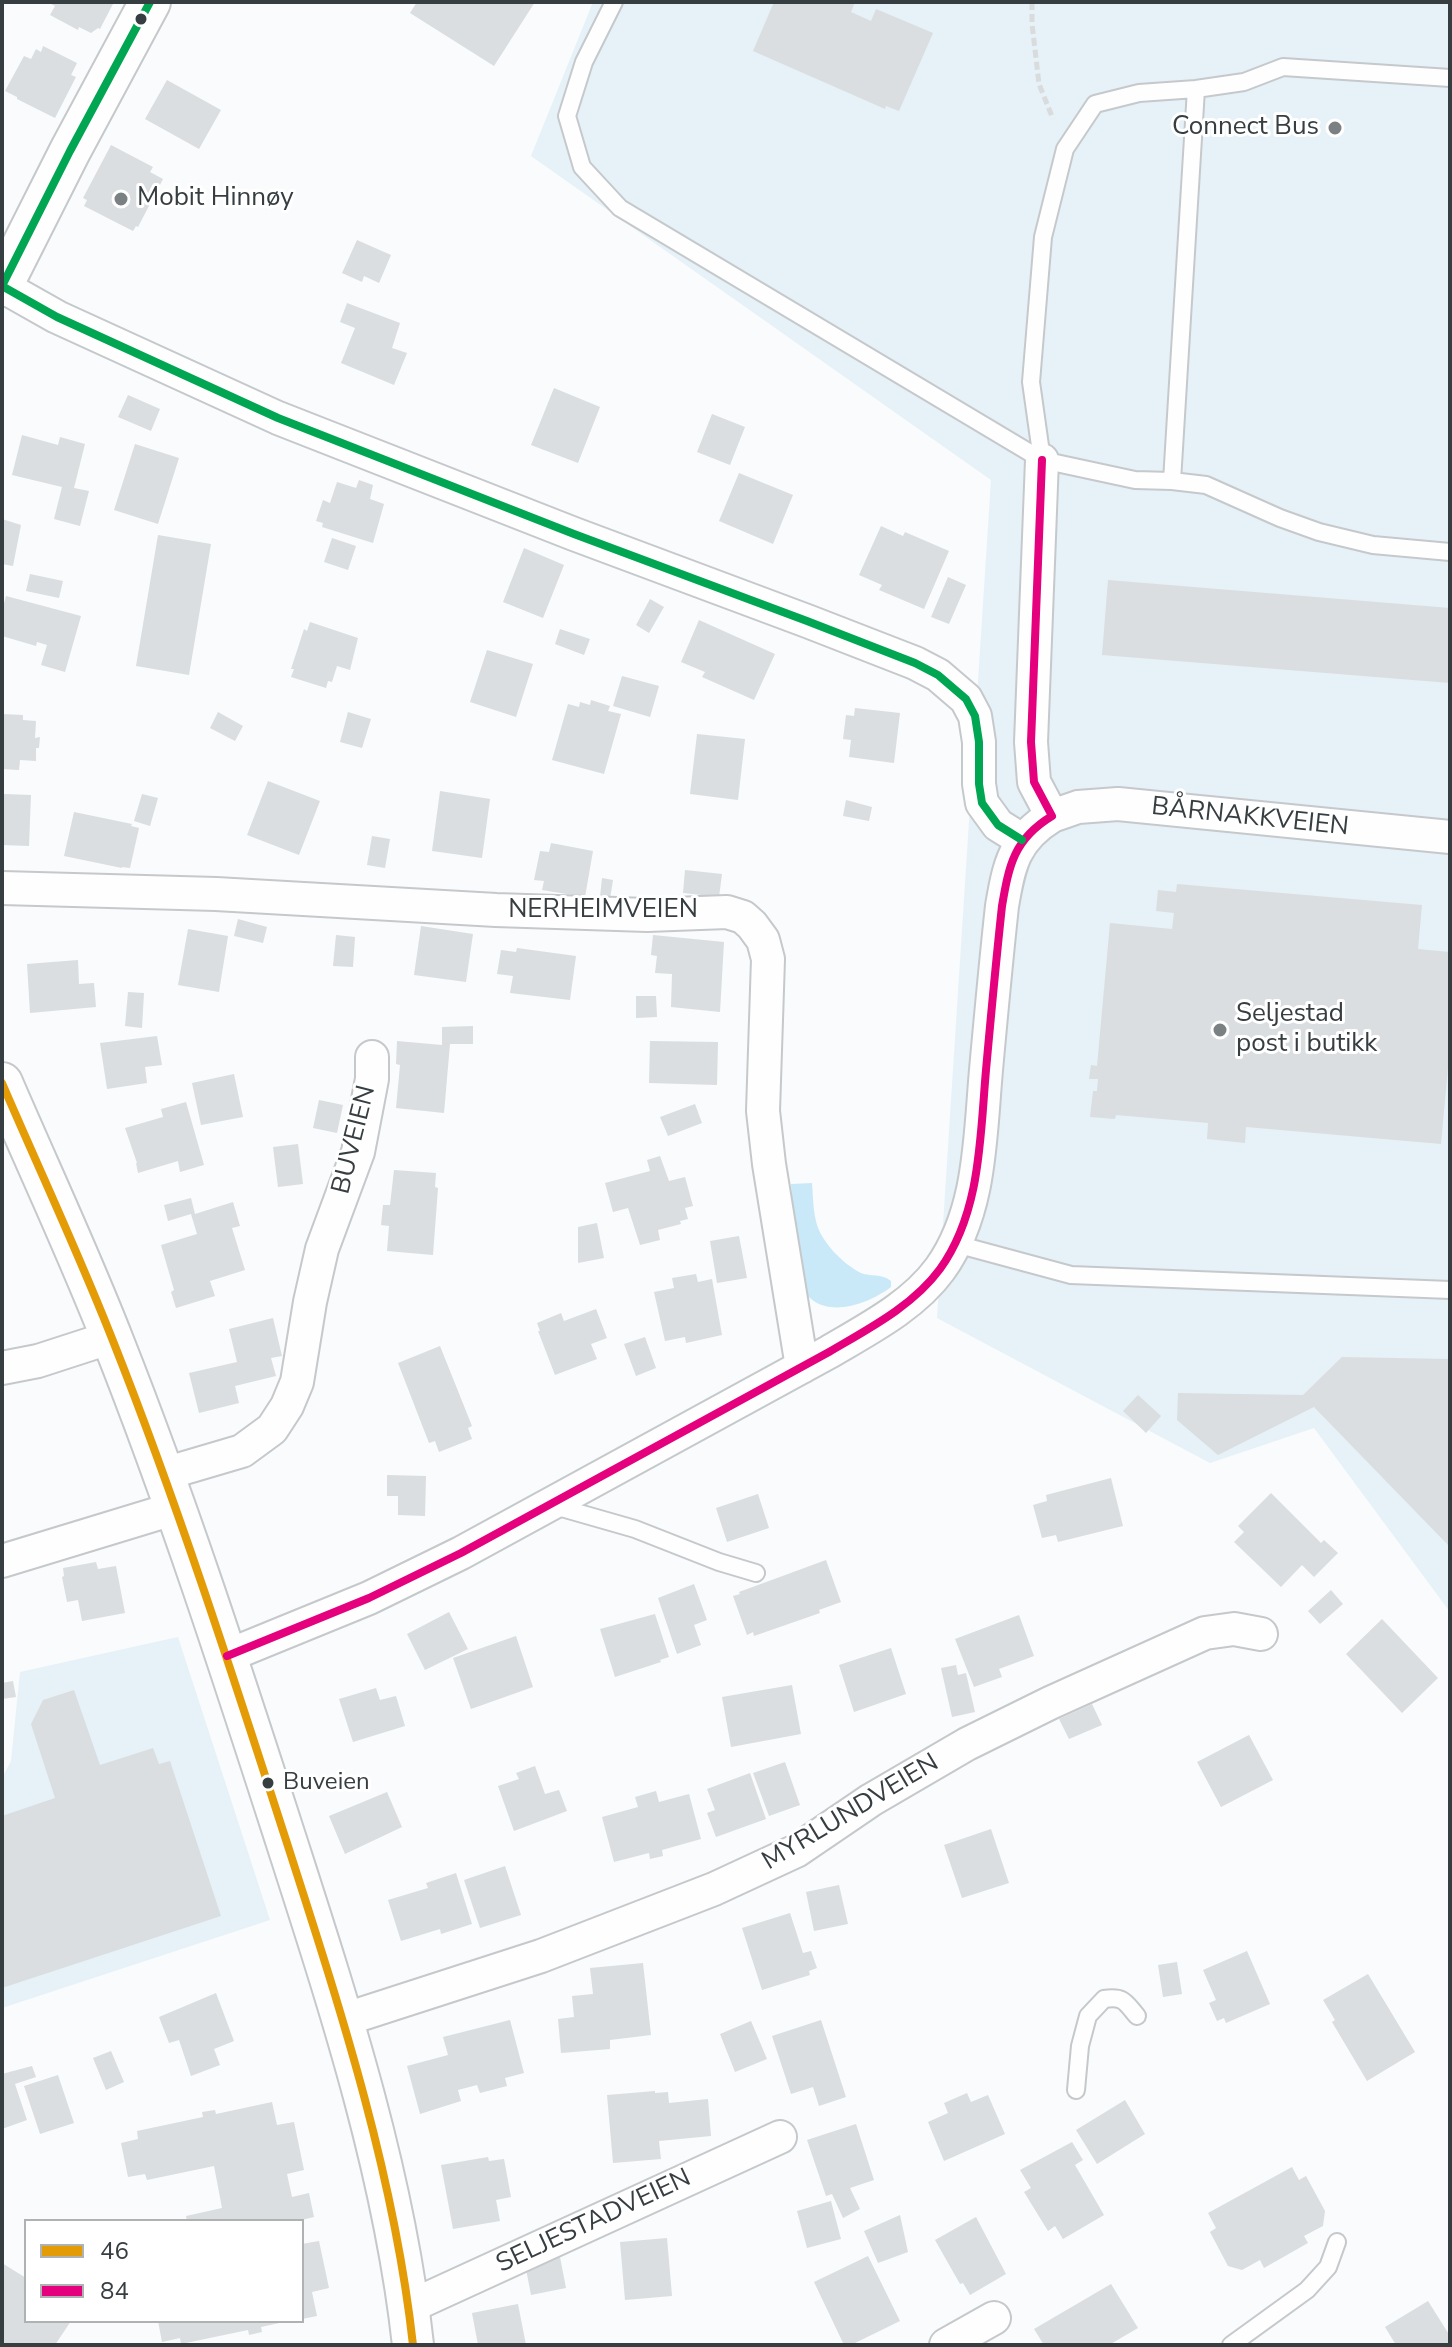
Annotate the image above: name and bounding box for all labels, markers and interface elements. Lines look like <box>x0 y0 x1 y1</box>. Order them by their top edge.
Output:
unlabelled marker <box>133 11 149 27</box>
place label: Connect Bus <box>1172 112 1319 144</box>
marker: Connect Bus <box>1326 119 1344 137</box>
place label: Mobit Hinnøy <box>137 183 294 215</box>
marker: Mobit Hinnøy <box>112 190 130 208</box>
street label: BÅRNAKKVEIEN <box>1150 792 1350 844</box>
street label: NERHEIMVEIEN <box>508 895 698 927</box>
place label: Seljestad post i butikk <box>1236 999 1377 1060</box>
marker: Seljestad post i butikk <box>1211 1021 1229 1039</box>
street label: BUVEIEN <box>326 1083 384 1197</box>
street label: MYRLUNDVEIEN <box>757 1748 945 1878</box>
place label: Buveien <box>283 1769 370 1797</box>
marker: Buveien <box>260 1775 276 1791</box>
street label: SELJESTADVEIEN <box>492 2163 696 2281</box>
legend <box>24 2219 304 2323</box>
text: 46 <box>100 2235 129 2267</box>
text: 84 <box>100 2275 129 2307</box>

